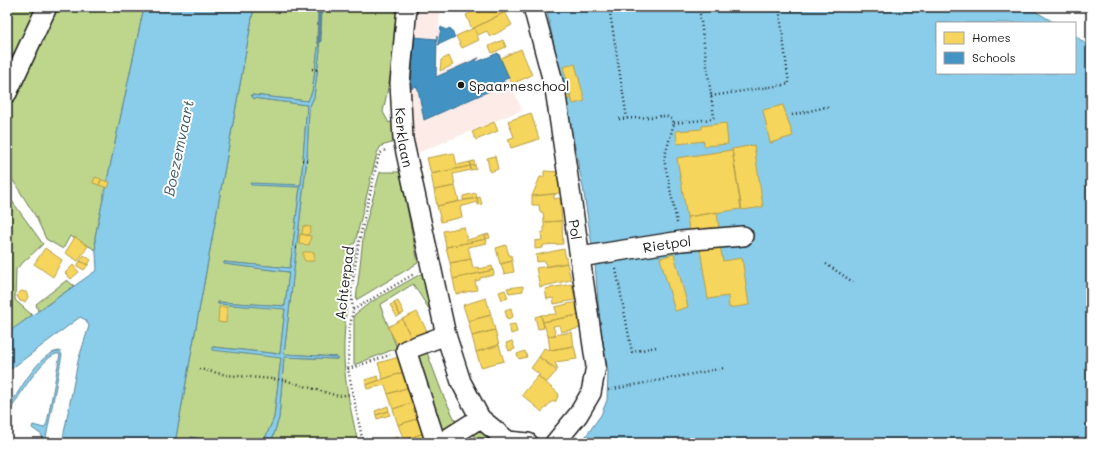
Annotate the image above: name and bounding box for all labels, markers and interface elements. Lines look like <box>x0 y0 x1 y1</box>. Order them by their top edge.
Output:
legend <box>936 22 1076 74</box>
text: Homes <box>972 29 1011 45</box>
text: Schools <box>972 49 1016 65</box>
place label: Spaarneschool <box>469 76 569 95</box>
marker: Spaarneschool <box>456 80 466 90</box>
water label: Boezemvaart <box>158 98 198 198</box>
street label: Kerklaan <box>392 107 418 169</box>
street label: Pol <box>565 218 587 241</box>
street label: Rietpol <box>641 231 692 256</box>
street label: Achterpad <box>330 245 358 321</box>

